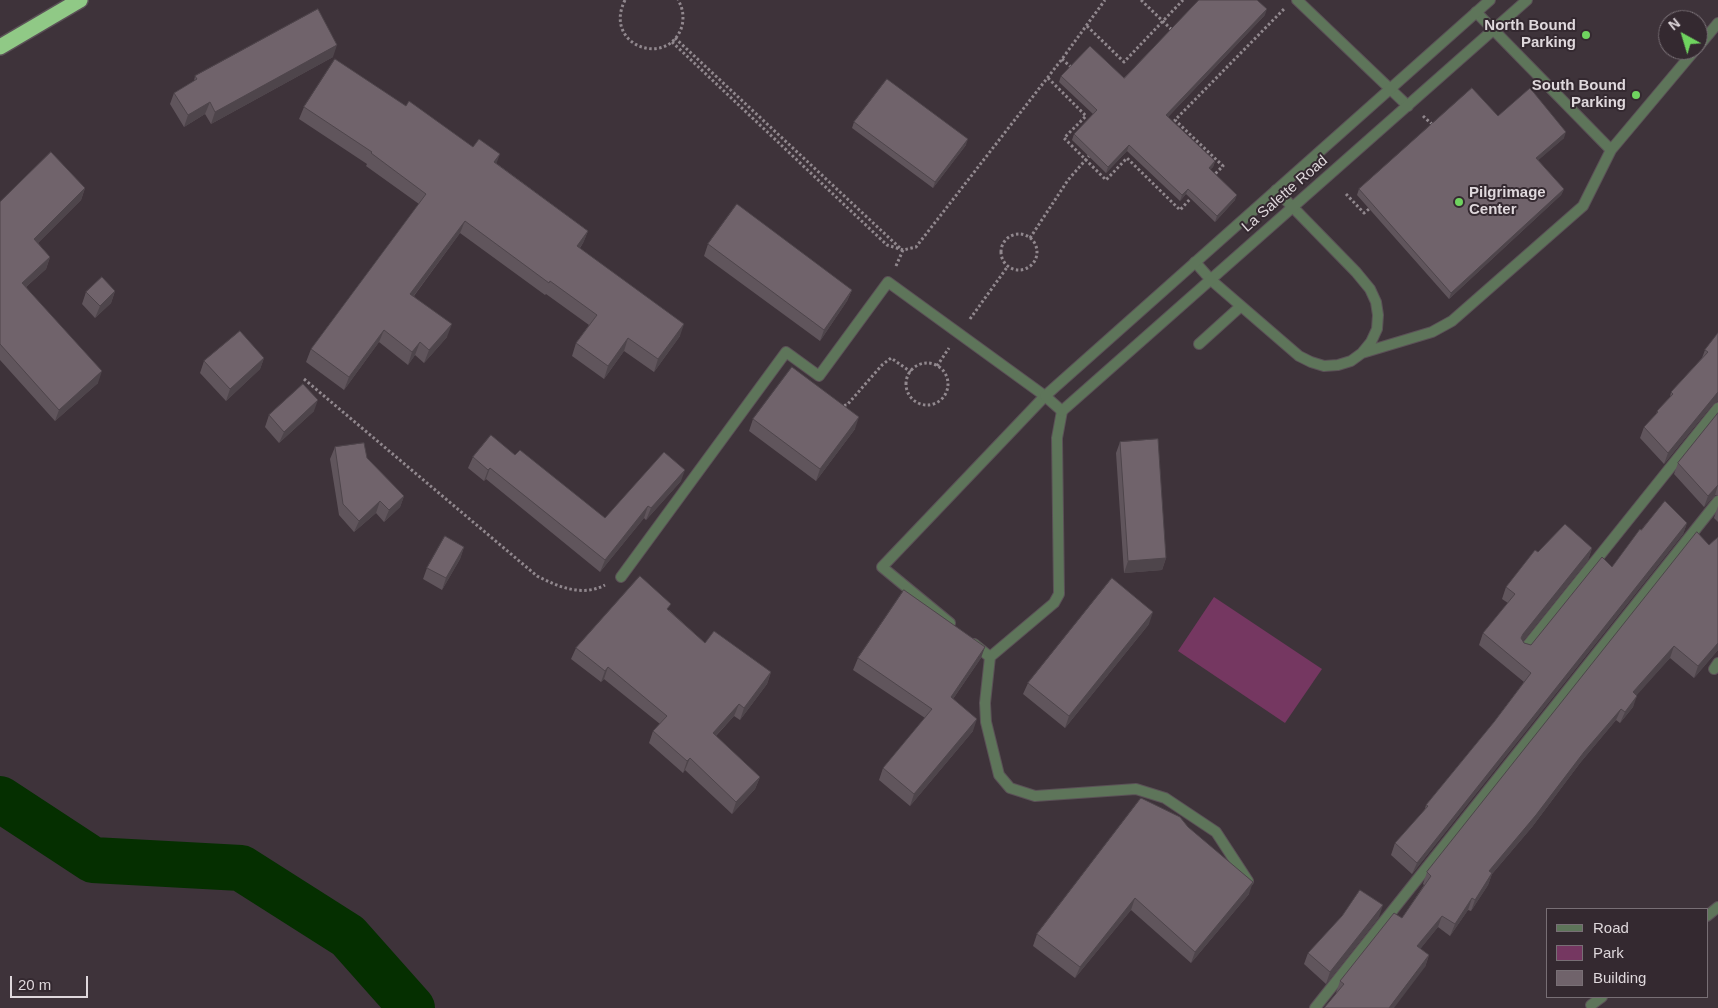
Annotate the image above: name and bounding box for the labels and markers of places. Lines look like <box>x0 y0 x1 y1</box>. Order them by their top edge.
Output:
place label: North Bound Parking <box>1484 17 1576 52</box>
marker: North Bound Parking <box>1580 29 1592 41</box>
place label: South Bound Parking <box>1532 77 1626 112</box>
marker: South Bound Parking <box>1630 89 1642 101</box>
place label: Pilgrimage Center <box>1469 184 1546 219</box>
marker: Pilgrimage Center <box>1453 196 1465 208</box>

